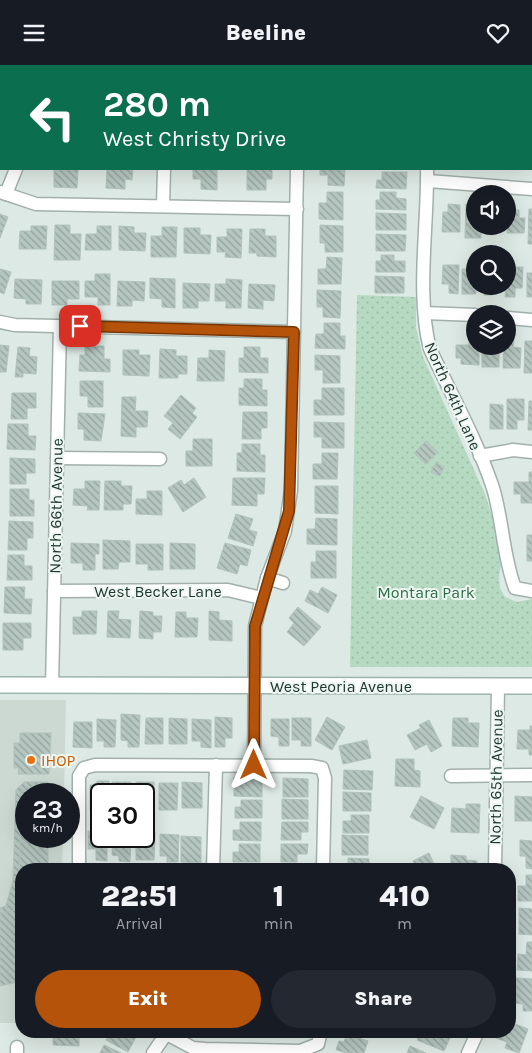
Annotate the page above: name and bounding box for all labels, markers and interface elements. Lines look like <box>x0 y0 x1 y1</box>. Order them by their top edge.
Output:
icon: menu <box>20 19 48 47</box>
icon: heart <box>484 19 512 47</box>
text: Beeline <box>226 20 306 46</box>
text: 280 m <box>103 84 211 125</box>
icon: left <box>20 85 85 150</box>
text: West Christy Drive <box>103 126 286 152</box>
map controls <box>466 185 516 355</box>
button: sound <box>466 185 516 235</box>
button: search <box>466 245 516 295</box>
pin <box>59 305 101 347</box>
button: layers <box>466 305 516 355</box>
icon: arrive <box>66 312 94 340</box>
street label: North 64th Lane <box>421 339 485 453</box>
street label: North 66th Avenue <box>45 438 67 574</box>
street label: West Becker Lane <box>94 582 222 601</box>
park label: Montara Park <box>377 583 475 602</box>
street label: West Peoria Avenue <box>270 677 412 696</box>
street label: North 65th Avenue <box>485 709 507 845</box>
position arrow <box>227 738 279 790</box>
place label: IHOP <box>41 751 76 770</box>
marker: IHOP <box>25 754 37 766</box>
speed limit sign: 30 <box>90 783 155 848</box>
text: 23 <box>32 795 63 824</box>
text: km/h <box>32 821 63 835</box>
text: 22:51 <box>101 878 178 914</box>
text: 1 <box>273 878 284 914</box>
text: 410 <box>379 878 430 914</box>
text: Arrival <box>116 914 163 933</box>
text: min <box>264 914 293 933</box>
text: m <box>397 914 412 933</box>
button: Exit <box>35 970 261 1028</box>
button: Share <box>271 970 496 1028</box>

